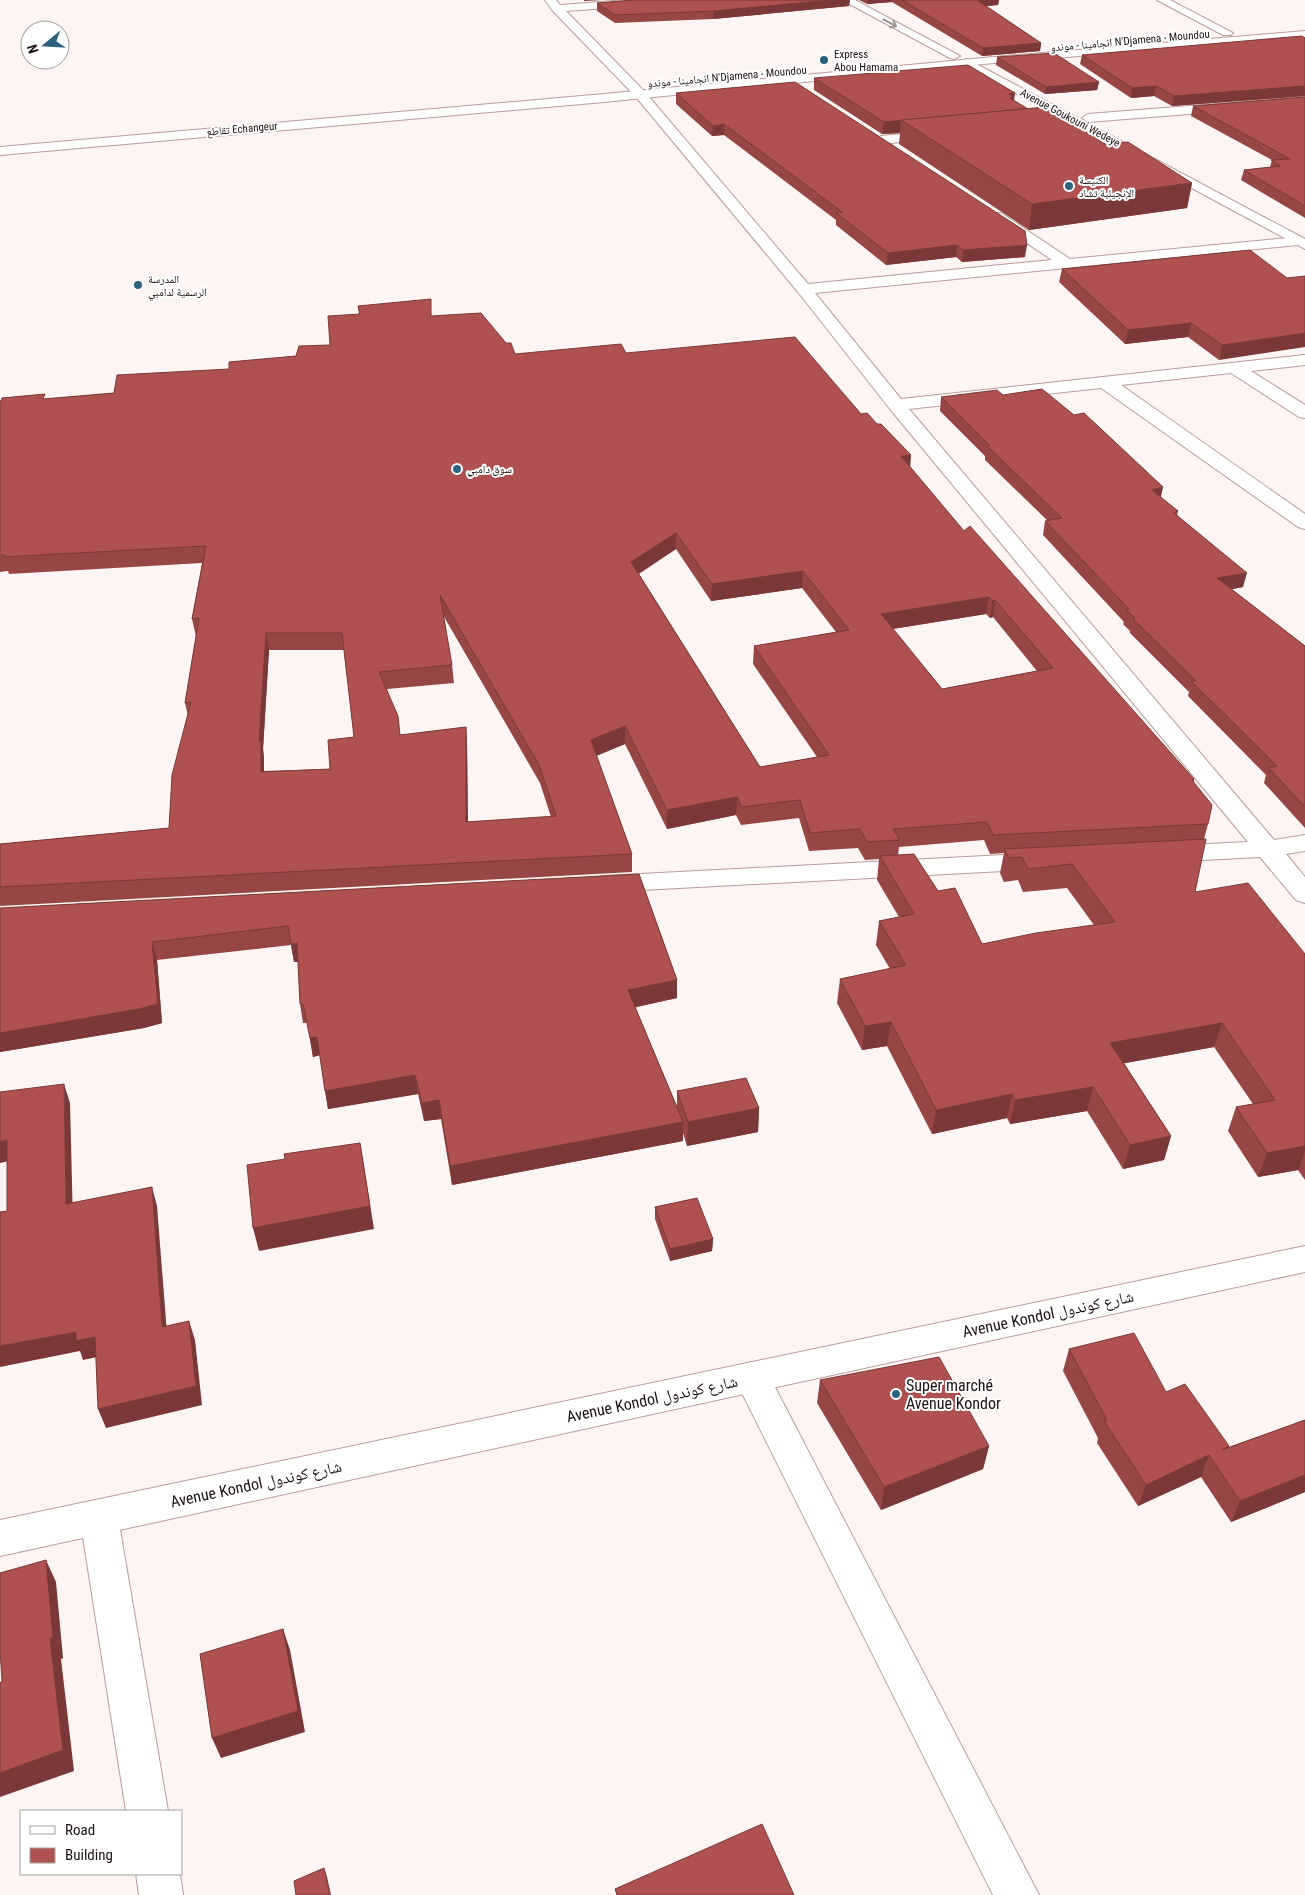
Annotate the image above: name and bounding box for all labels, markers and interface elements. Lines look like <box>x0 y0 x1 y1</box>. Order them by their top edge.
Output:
one-way arrow <box>883 18 898 28</box>
north arrow <box>20 20 70 70</box>
street label: انجامينا - موندو N'Djamena - Moundou <box>1050 28 1210 54</box>
text: N <box>24 42 42 56</box>
place label: Express Abou Hamama <box>834 48 898 74</box>
marker: Express Abou Hamama <box>818 54 830 66</box>
street label: انجامينا - موندو N'Djamena - Moundou <box>647 64 807 90</box>
street label: Avenue Goukouni Wedeye <box>1018 86 1122 150</box>
street label: تقاطع Echangeur <box>206 119 279 139</box>
place label: الكنيسة الإنجيلية تشاد <box>1079 174 1134 200</box>
marker: الكنيسة الإنجيلية تشاد <box>1063 180 1075 192</box>
place label: المدرسة الرسمية لدامبي <box>148 273 207 300</box>
marker: المدرسة الرسمية لدامبي <box>132 279 144 291</box>
marker: سوق دامبي <box>451 463 463 475</box>
place label: سوق دامبي <box>467 463 512 477</box>
street label: Avenue Kondol شارع كوندول <box>961 1287 1136 1342</box>
street label: Avenue Kondol شارع كوندول <box>565 1372 740 1427</box>
place label: Super marché Avenue Kondor <box>906 1376 1001 1413</box>
marker: Super marché Avenue Kondor <box>890 1388 902 1400</box>
street label: Avenue Kondol شارع كوندول <box>169 1457 344 1512</box>
legend <box>20 1810 182 1875</box>
text: Road <box>65 1821 95 1839</box>
text: Building <box>65 1846 113 1864</box>

